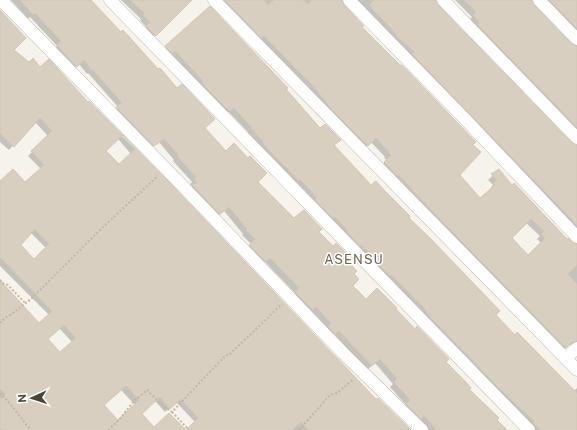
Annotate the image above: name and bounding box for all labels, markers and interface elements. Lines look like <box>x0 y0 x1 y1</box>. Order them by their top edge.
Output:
district label: ASENSU <box>324 252 384 267</box>
north arrow <box>12 378 52 418</box>
text: N <box>16 394 28 403</box>

